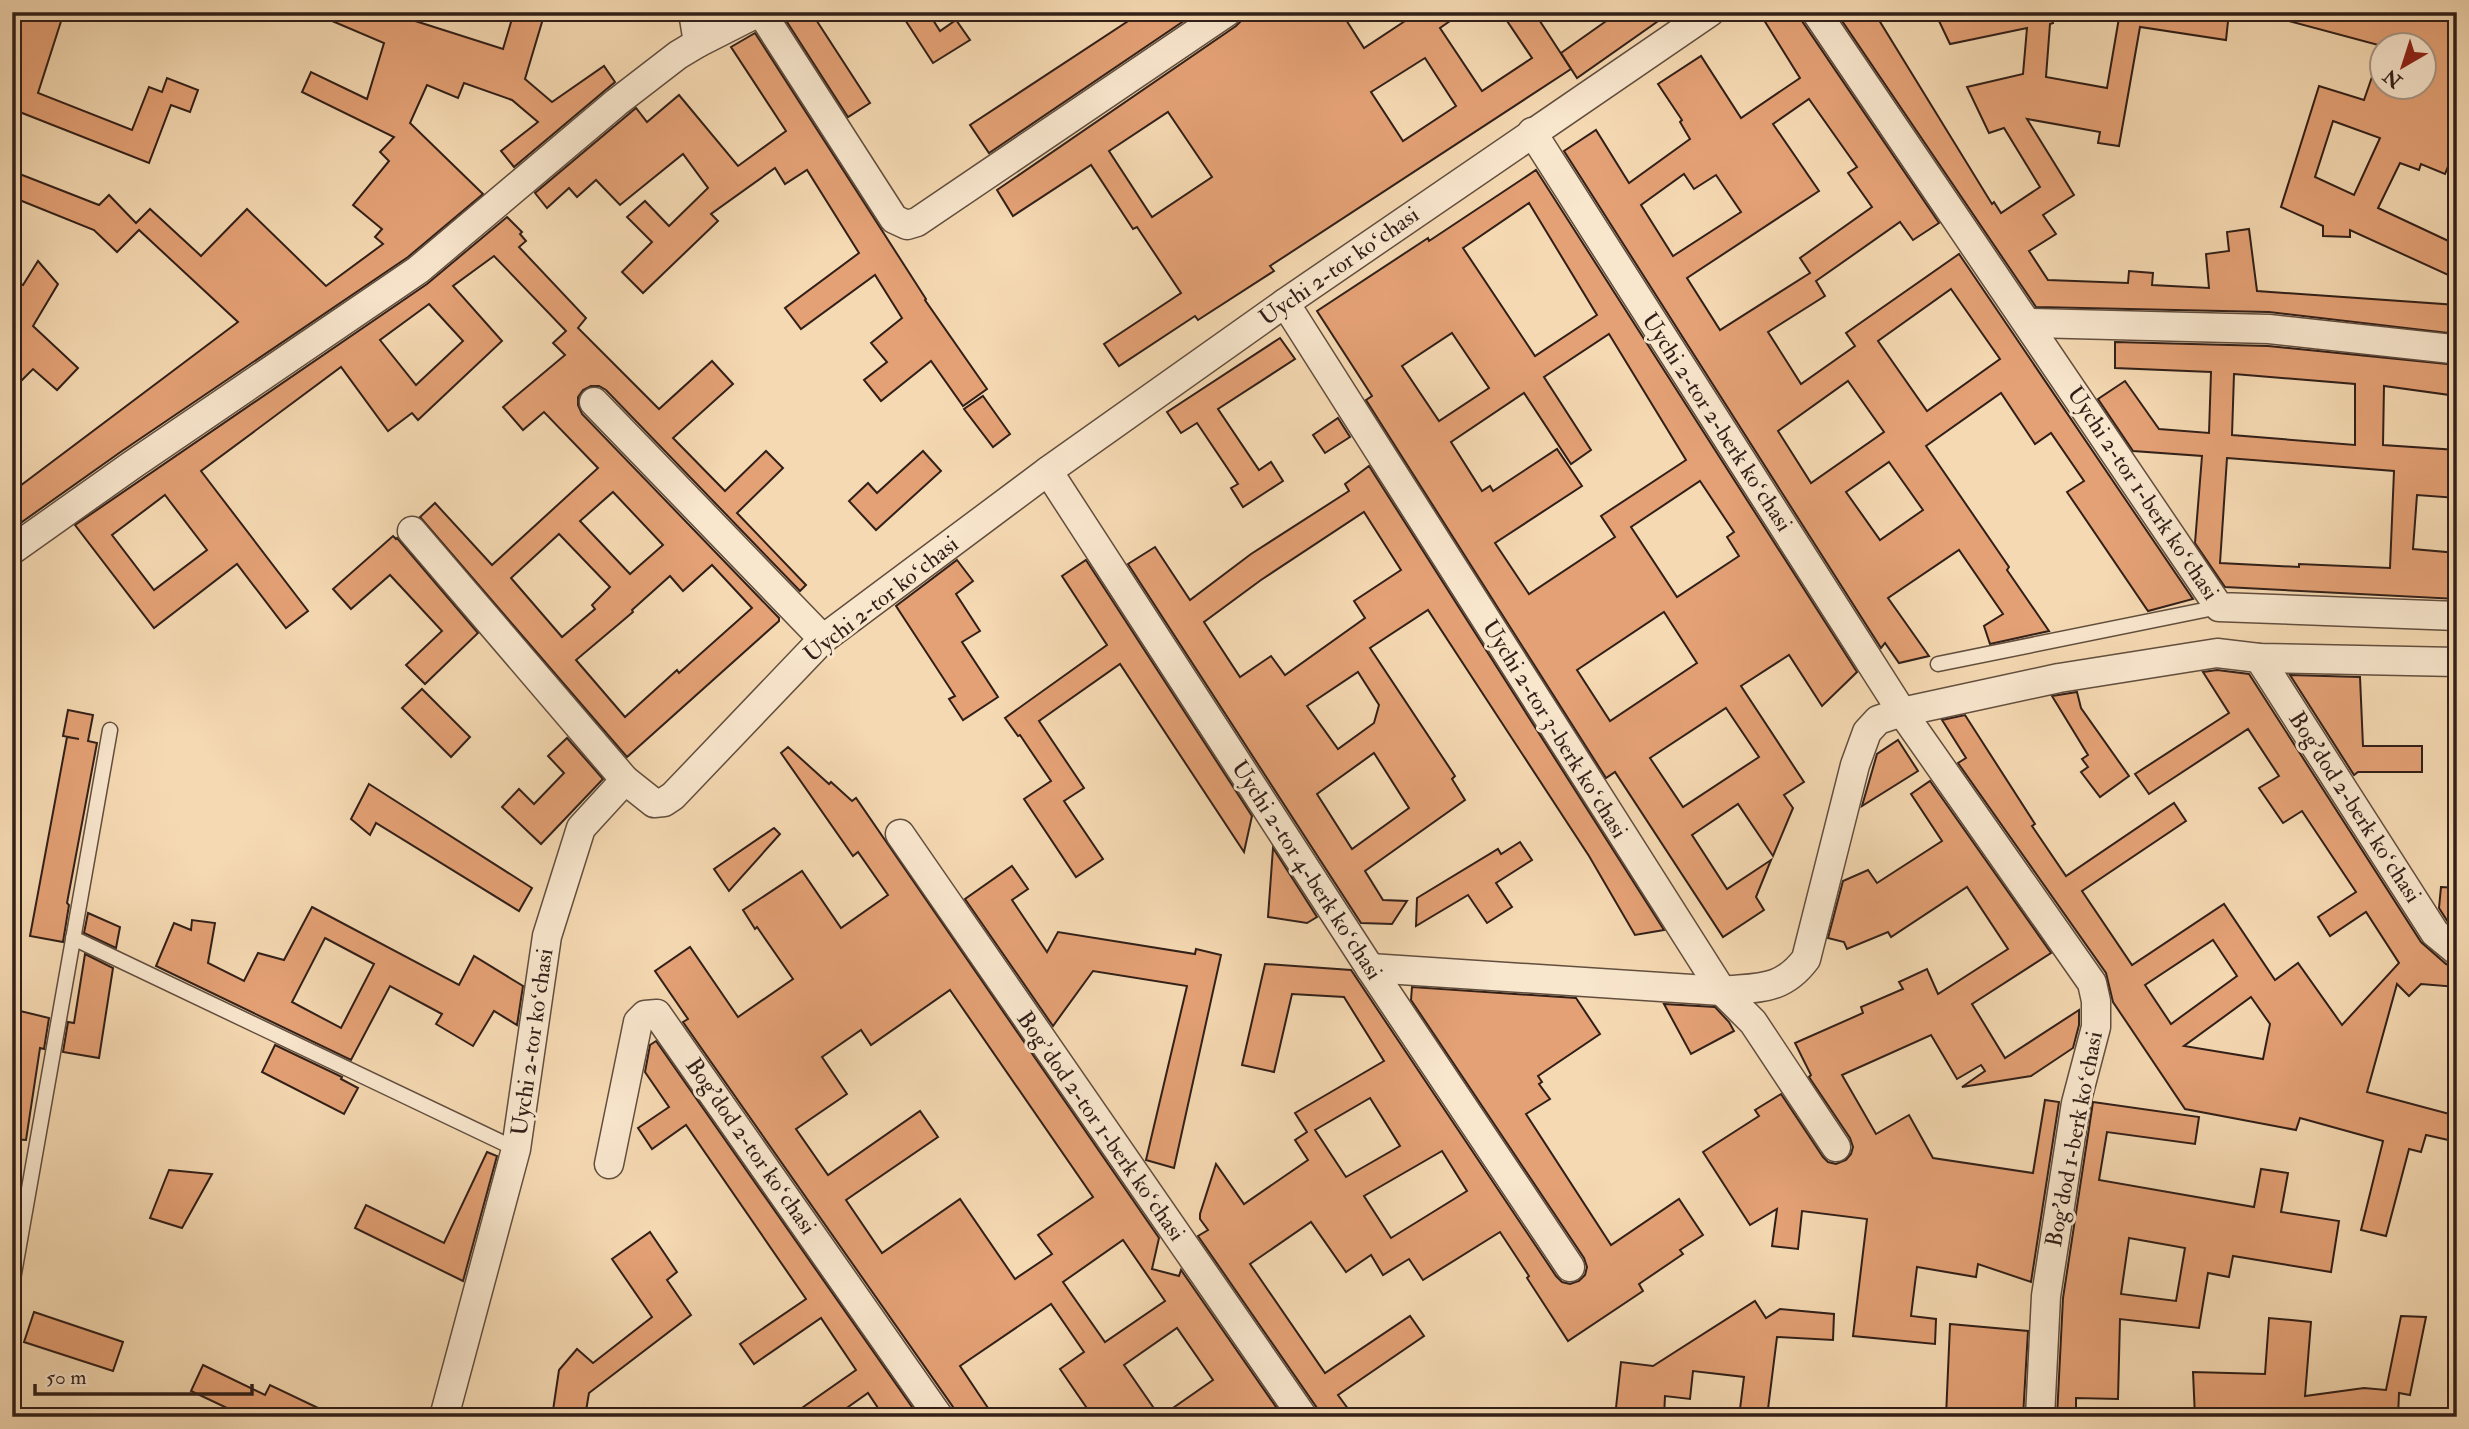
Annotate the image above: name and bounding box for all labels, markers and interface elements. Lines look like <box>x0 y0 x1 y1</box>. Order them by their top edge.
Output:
north arrow <box>2368 32 2438 102</box>
text: N <box>2378 63 2408 94</box>
street label: Uychi 2-tor koʻchasi <box>1253 200 1425 332</box>
street label: Uychi 2-tor 2-berk koʻchasi <box>1635 307 1799 537</box>
street label: Uychi 2-tor 1-berk koʻchasi <box>2061 381 2225 605</box>
street label: Uychi 2-tor koʻchasi <box>798 530 964 668</box>
street label: Uychi 2-tor 3-berk koʻchasi <box>1476 614 1634 844</box>
street label: Bog'dod 2-berk koʻchasi <box>2282 706 2428 908</box>
street label: Uychi 2-tor 4-berk koʻchasi <box>1225 755 1389 985</box>
street label: Uychi 2-tor koʻchasi <box>505 947 559 1137</box>
street label: Bogʼdod 2-tor 1-berk koʻchasi <box>1010 1005 1192 1247</box>
street label: Bog'dod 1-berk koʻchasi <box>2039 1029 2109 1249</box>
street label: Bog'dod 2-tor koʻchasi <box>679 1052 823 1240</box>
scale bar <box>35 1352 252 1396</box>
text: 50 m <box>46 1364 87 1391</box>

